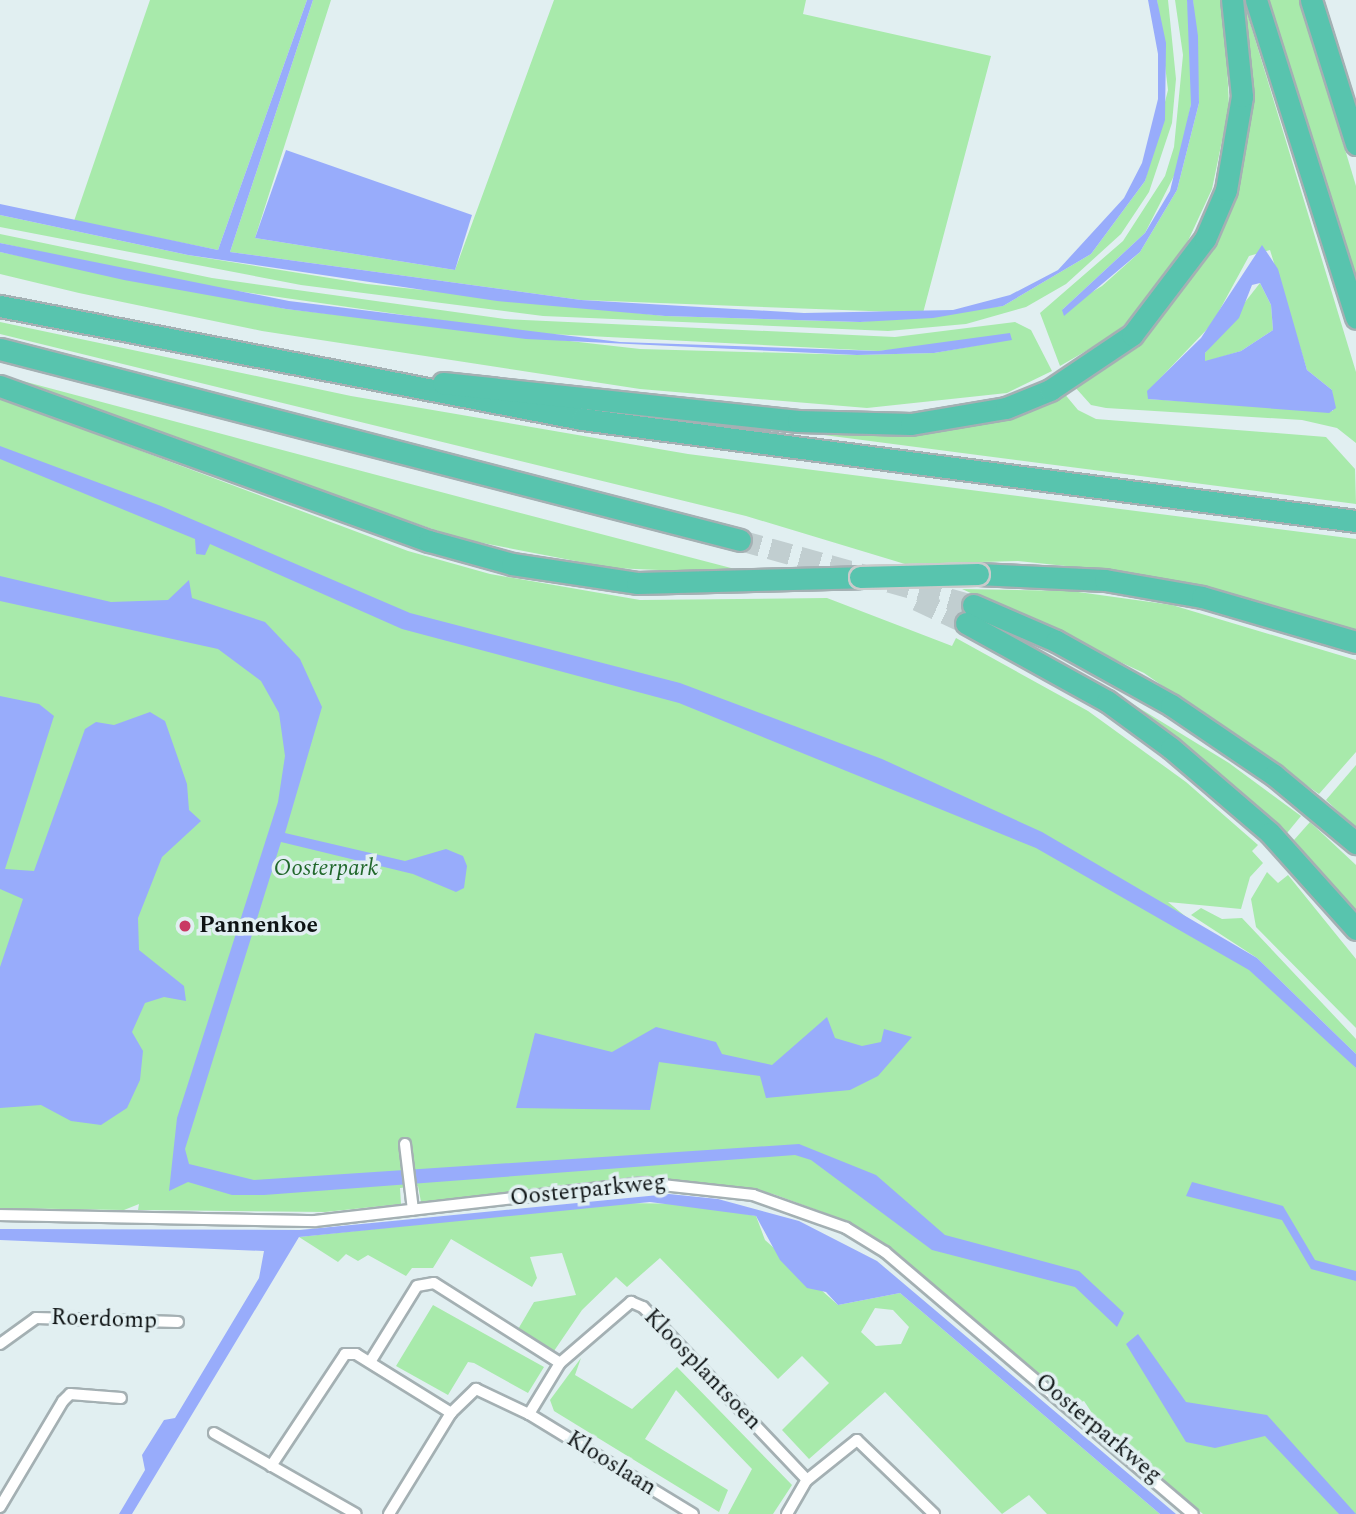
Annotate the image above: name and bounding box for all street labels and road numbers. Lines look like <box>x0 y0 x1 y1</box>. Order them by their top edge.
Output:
street label: Oosterparkweg <box>509 1169 667 1213</box>
street label: Roerdomp <box>51 1304 157 1336</box>
street label: Kloosplantsoen <box>637 1304 767 1436</box>
street label: Oosterparkweg <box>1029 1368 1167 1490</box>
street label: Klooslaan <box>561 1426 661 1502</box>

